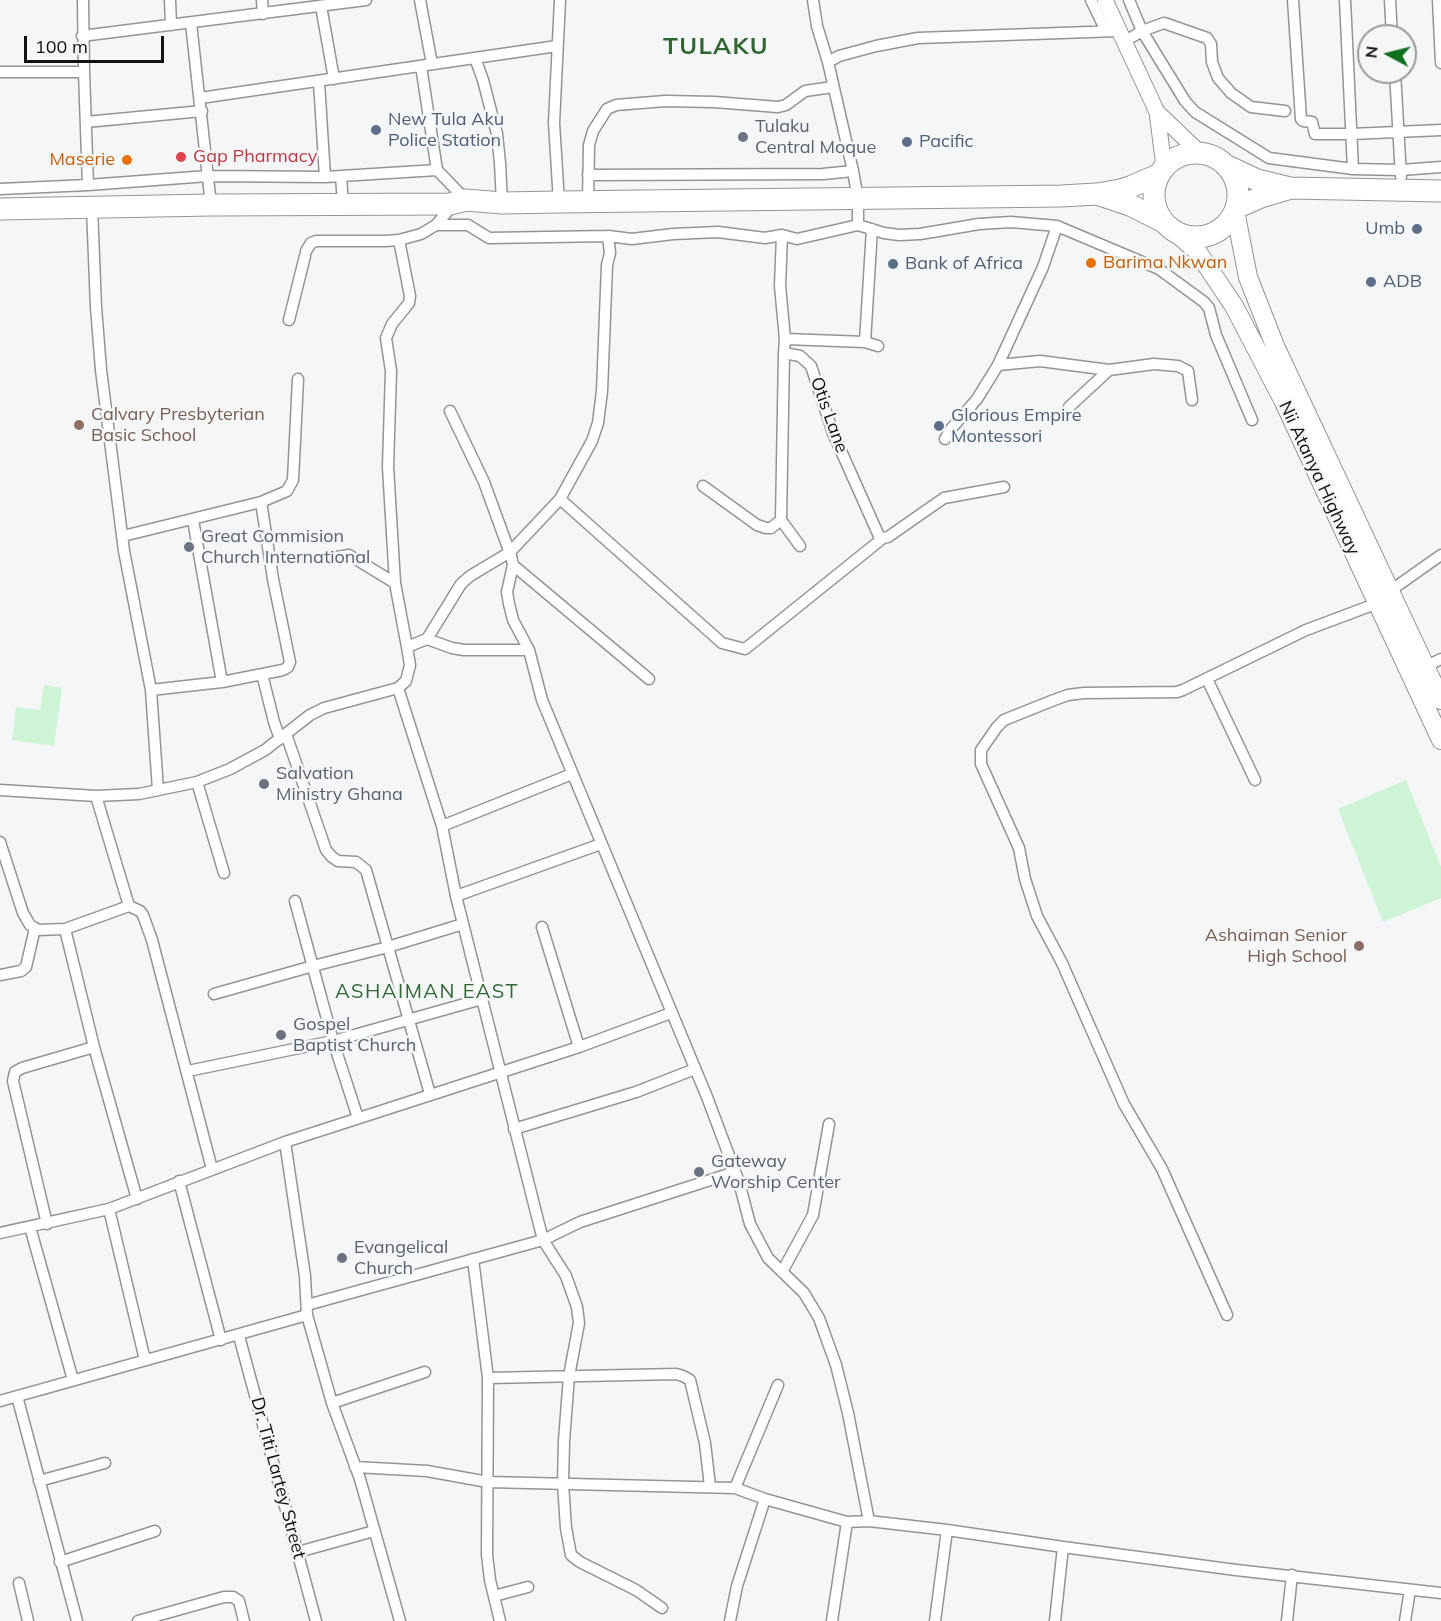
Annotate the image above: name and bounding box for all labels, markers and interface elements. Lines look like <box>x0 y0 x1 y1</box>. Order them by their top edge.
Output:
scale bar <box>27 24 166 62</box>
north arrow <box>1357 24 1417 84</box>
district label: TULAKU <box>663 33 769 61</box>
text: 100 m <box>35 35 88 58</box>
text: N <box>1360 45 1382 59</box>
place label: New Tula Aku Police Station <box>388 109 504 152</box>
place label: Tulaku Central Moque <box>755 116 876 158</box>
marker: New Tula Aku Police Station <box>369 123 383 137</box>
marker: Tulaku Central Moque <box>736 130 750 144</box>
place label: Pacific <box>919 131 974 153</box>
marker: Pacific <box>900 135 914 149</box>
place label: Gap Pharmacy <box>193 146 317 168</box>
place label: Maserie <box>49 149 115 171</box>
marker: Gap Pharmacy <box>174 150 188 164</box>
marker: Maserie <box>120 153 134 167</box>
place label: Umb <box>1365 218 1405 240</box>
marker: Umb <box>1410 222 1424 236</box>
place label: Barima Nkwan <box>1103 252 1227 274</box>
place label: Bank of Africa <box>905 253 1023 275</box>
marker: Barima Nkwan <box>1084 256 1098 270</box>
marker: Bank of Africa <box>886 257 900 271</box>
place label: ADB <box>1383 271 1422 293</box>
marker: ADB <box>1364 275 1378 289</box>
street label: Otis Lane <box>805 374 853 456</box>
street label: Nii Atanya Highway <box>1274 398 1364 558</box>
place label: Calvary Presbyterian Basic School <box>91 404 265 446</box>
place label: Glorious Empire Montessori <box>951 405 1082 448</box>
marker: Calvary Presbyterian Basic School <box>72 418 86 432</box>
marker: Glorious Empire Montessori <box>932 419 946 433</box>
place label: Great Commision Church International <box>201 526 370 568</box>
marker: Great Commision Church International <box>182 540 196 554</box>
place label: Salvation Ministry Ghana <box>276 763 403 806</box>
marker: Salvation Ministry Ghana <box>257 777 271 791</box>
place label: Ashaiman Senior High School <box>1205 925 1347 968</box>
marker: Ashaiman Senior High School <box>1352 939 1366 953</box>
district label: ASHAIMAN EAST <box>335 980 519 1004</box>
place label: Gospel Baptist Church <box>293 1014 416 1056</box>
marker: Gospel Baptist Church <box>274 1028 288 1042</box>
place label: Gateway Worship Center <box>711 1151 840 1194</box>
marker: Gateway Worship Center <box>692 1165 706 1179</box>
place label: Evangelical Church <box>354 1237 448 1280</box>
marker: Evangelical Church <box>335 1251 349 1265</box>
street label: Dr. Titi Lartey Street <box>246 1395 310 1561</box>

